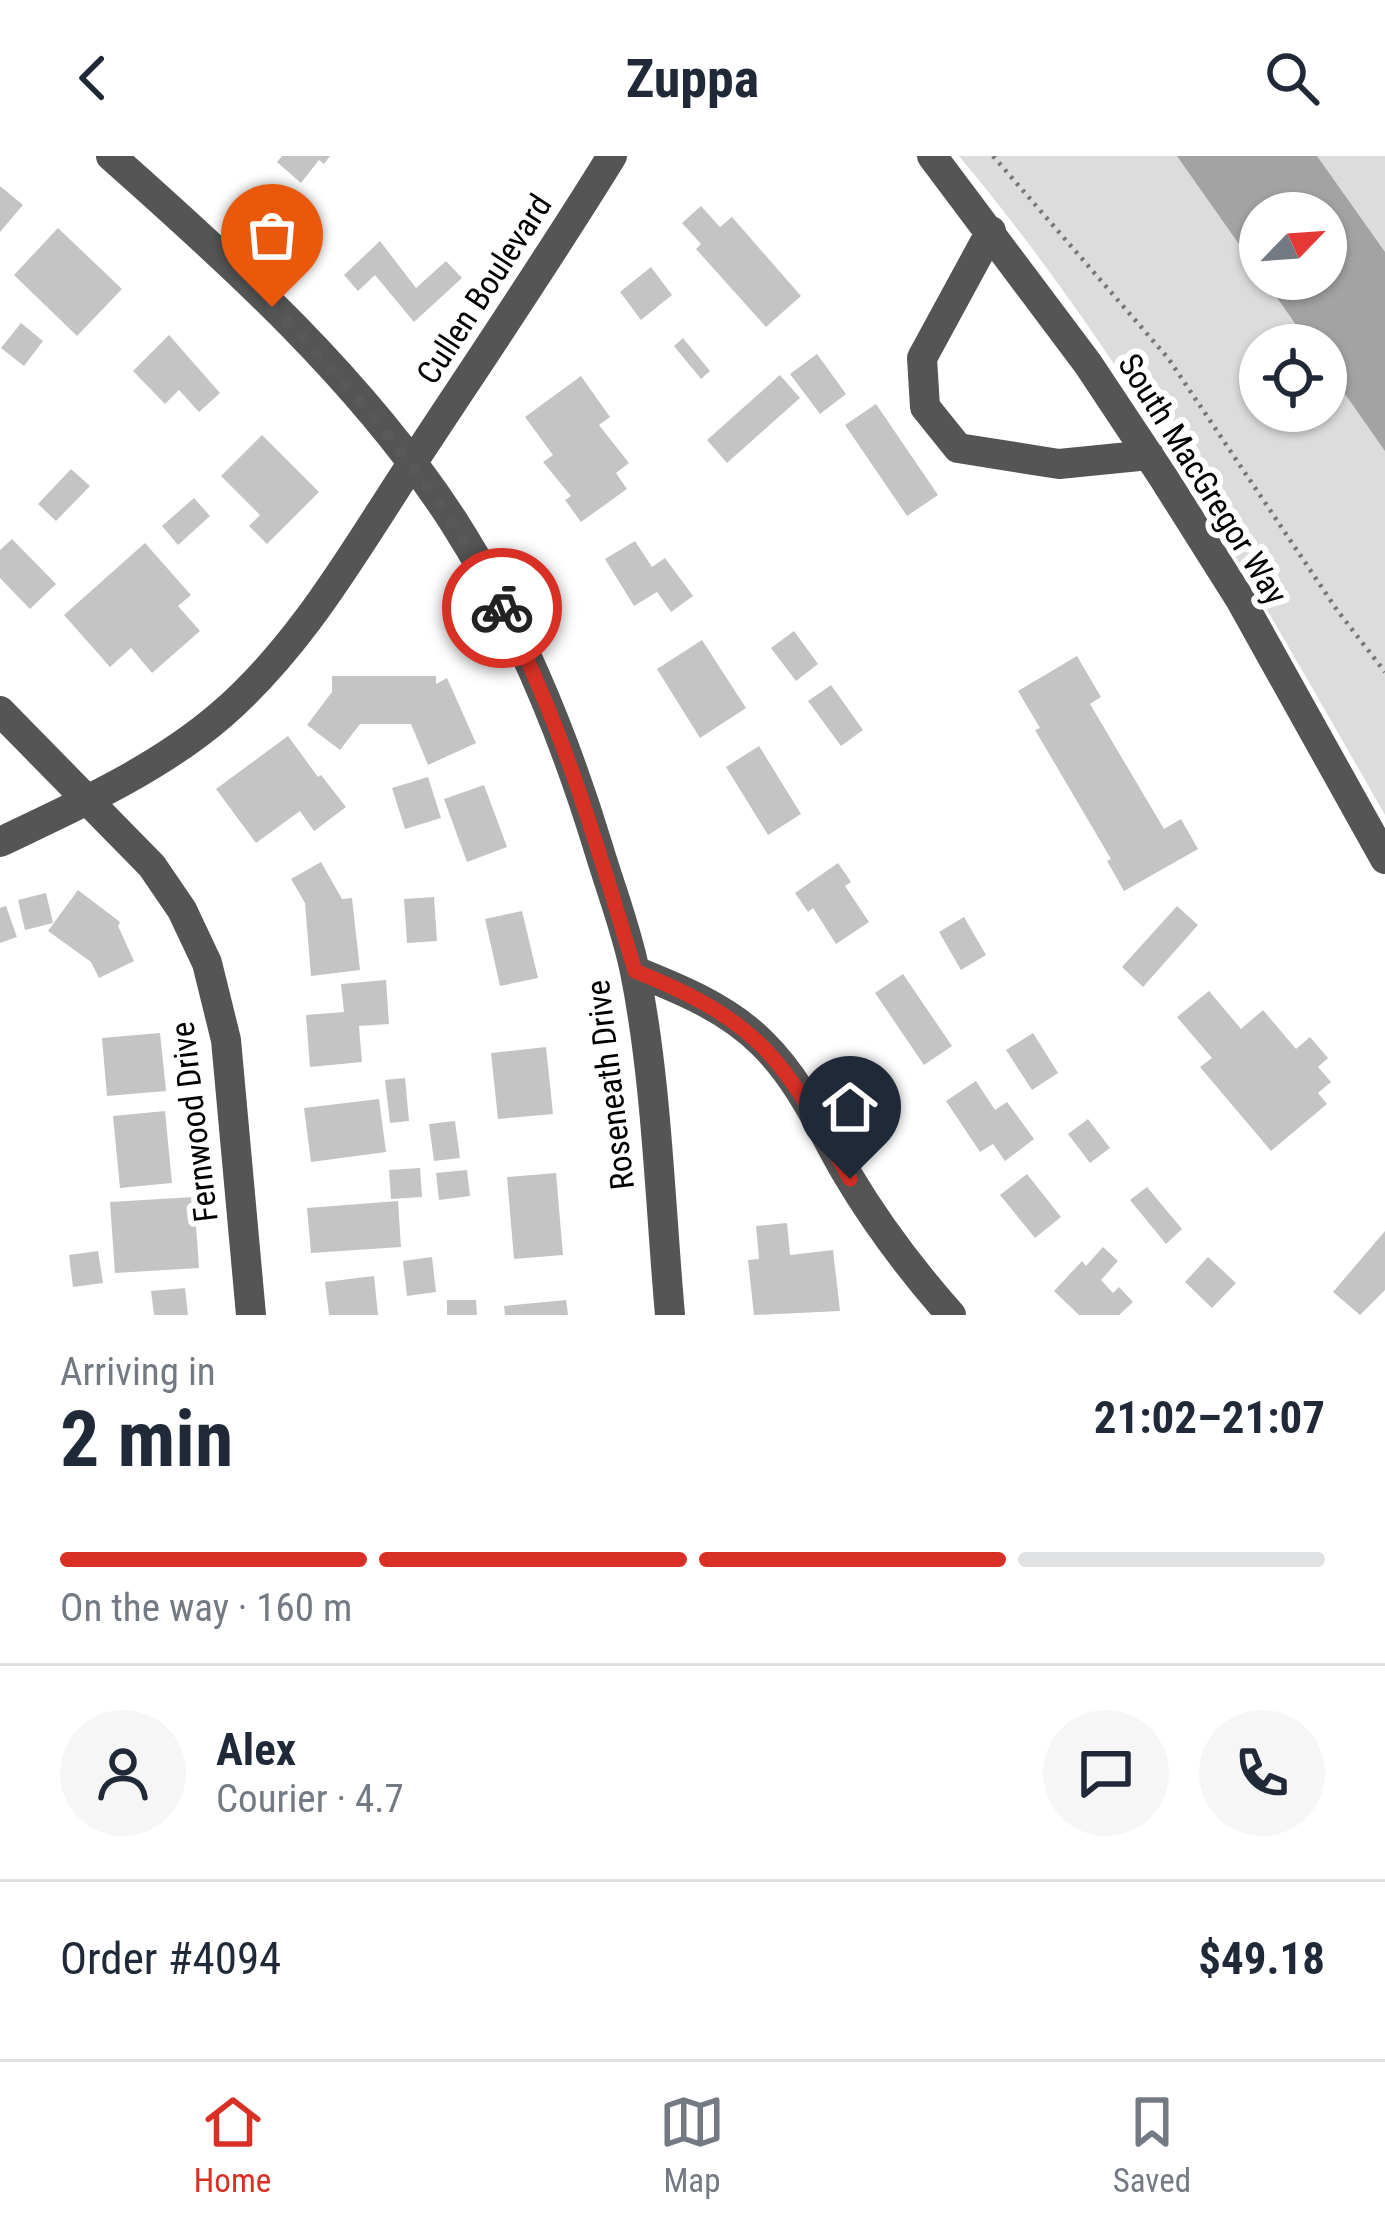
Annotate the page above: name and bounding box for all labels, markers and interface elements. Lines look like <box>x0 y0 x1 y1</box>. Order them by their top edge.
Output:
icon: back <box>60 45 126 111</box>
icon: search <box>1259 45 1325 111</box>
text: Zuppa <box>626 47 759 110</box>
pin <box>221 184 323 307</box>
street label: Cullen Boulevard <box>408 187 560 391</box>
north arrow <box>1239 192 1347 300</box>
map controls <box>1239 192 1347 432</box>
icon: bag <box>239 202 305 268</box>
button: locate <box>1239 324 1347 432</box>
street label: South MacGregor Way <box>1110 347 1296 612</box>
courier <box>442 548 562 668</box>
icon: bike <box>469 575 535 641</box>
street label: Roseneath Drive <box>578 978 642 1192</box>
street label: Fernwood Drive <box>162 1020 226 1224</box>
pin <box>799 1056 901 1179</box>
icon: home <box>817 1074 883 1140</box>
text: Arriving in <box>60 1349 216 1395</box>
text: 21:02–21:07 <box>1094 1391 1325 1444</box>
text: 2 min <box>60 1394 233 1485</box>
text: On the way · 160 m <box>60 1585 352 1631</box>
button: person <box>60 1710 186 1836</box>
button: chat <box>1043 1710 1169 1836</box>
button: phone <box>1199 1710 1325 1836</box>
text: Alex <box>216 1723 296 1776</box>
text: Courier · 4.7 <box>216 1776 404 1822</box>
text: Order #4094 <box>60 1932 281 1985</box>
text: $49.18 <box>1198 1932 1325 1985</box>
tab: Home <box>194 2089 271 2200</box>
tab: Map <box>659 2089 725 2200</box>
tab: Saved <box>1113 2089 1191 2200</box>

